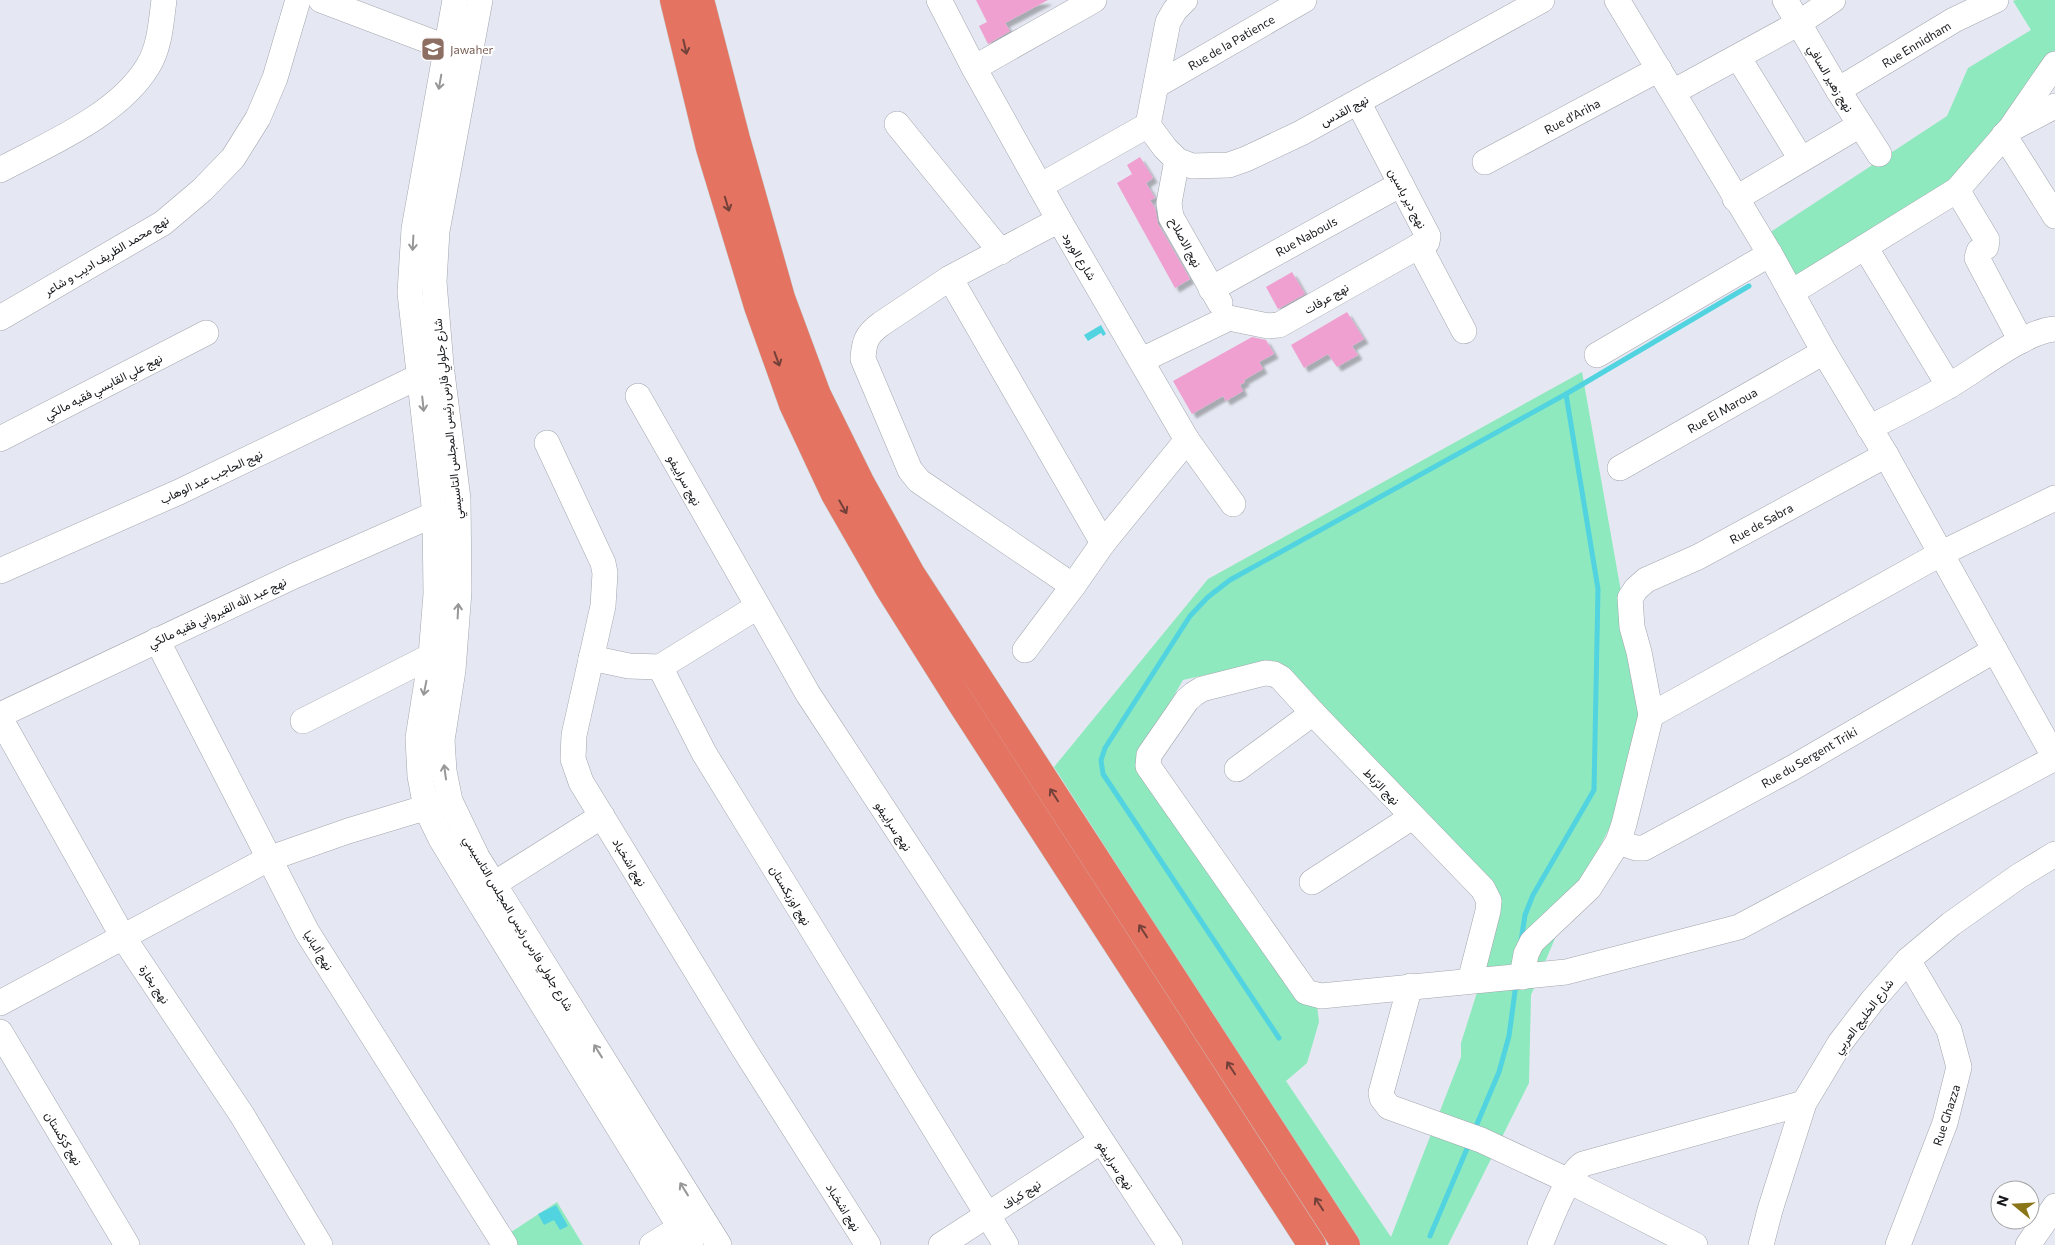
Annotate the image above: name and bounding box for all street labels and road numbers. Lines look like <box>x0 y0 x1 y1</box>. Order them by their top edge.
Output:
street label: Rue de la Patience <box>1185 11 1277 73</box>
street label: Rue Ennidham <box>1879 18 1953 70</box>
street label: نهج زهير السافي <box>1802 42 1857 116</box>
street label: نهج القدس <box>1317 91 1372 131</box>
street label: Rue d'Ariha <box>1542 95 1602 137</box>
street label: نهج دير ياسين <box>1384 165 1430 232</box>
street label: نهج محمد الظريف اديب و شاعر <box>40 212 172 301</box>
street label: Rue Nabouls <box>1273 213 1339 259</box>
street label: نهج الاصلاح <box>1164 214 1205 271</box>
street label: شارع الورود <box>1058 230 1100 284</box>
street label: نهج عرفات <box>1301 280 1352 319</box>
street label: شارع جلولي فارس رئيس المجلس التاسيسي <box>429 317 468 520</box>
street label: نهج علي القابسي فقيه مالكي <box>42 350 166 425</box>
street label: Rue El Maroua <box>1685 384 1759 436</box>
street label: نهج الحاجب عبد الوهاب <box>157 446 266 509</box>
street label: نهج سراييفو <box>663 452 705 509</box>
street label: Rue de Sabra <box>1727 500 1795 546</box>
street label: نهج عبد الله القيرواني فقيه مالكي <box>146 574 290 654</box>
street label: Rue du Sergent Triki <box>1759 724 1859 790</box>
street label: نهج الرّباط <box>1359 765 1403 810</box>
street label: نهج سراييفو <box>870 799 915 855</box>
street label: شارع جلولي فارس رئيس المجلس التاسيسي <box>458 833 577 1015</box>
street label: نهج اشخباد <box>608 835 650 890</box>
street label: نهج اوزبكستان <box>765 862 814 929</box>
street label: نهج ألبانيا <box>299 927 337 974</box>
street label: نهج بخارة <box>135 962 173 1008</box>
street label: شارع الخليج العربي <box>1830 976 1899 1059</box>
street label: Rue Ghazza <box>1930 1083 1962 1147</box>
street label: نهج كزكستان <box>40 1109 85 1169</box>
street label: نهج سراييفو <box>1092 1138 1137 1194</box>
street label: نهج كياف <box>999 1176 1045 1214</box>
street label: نهج اشخباد <box>821 1181 864 1235</box>

